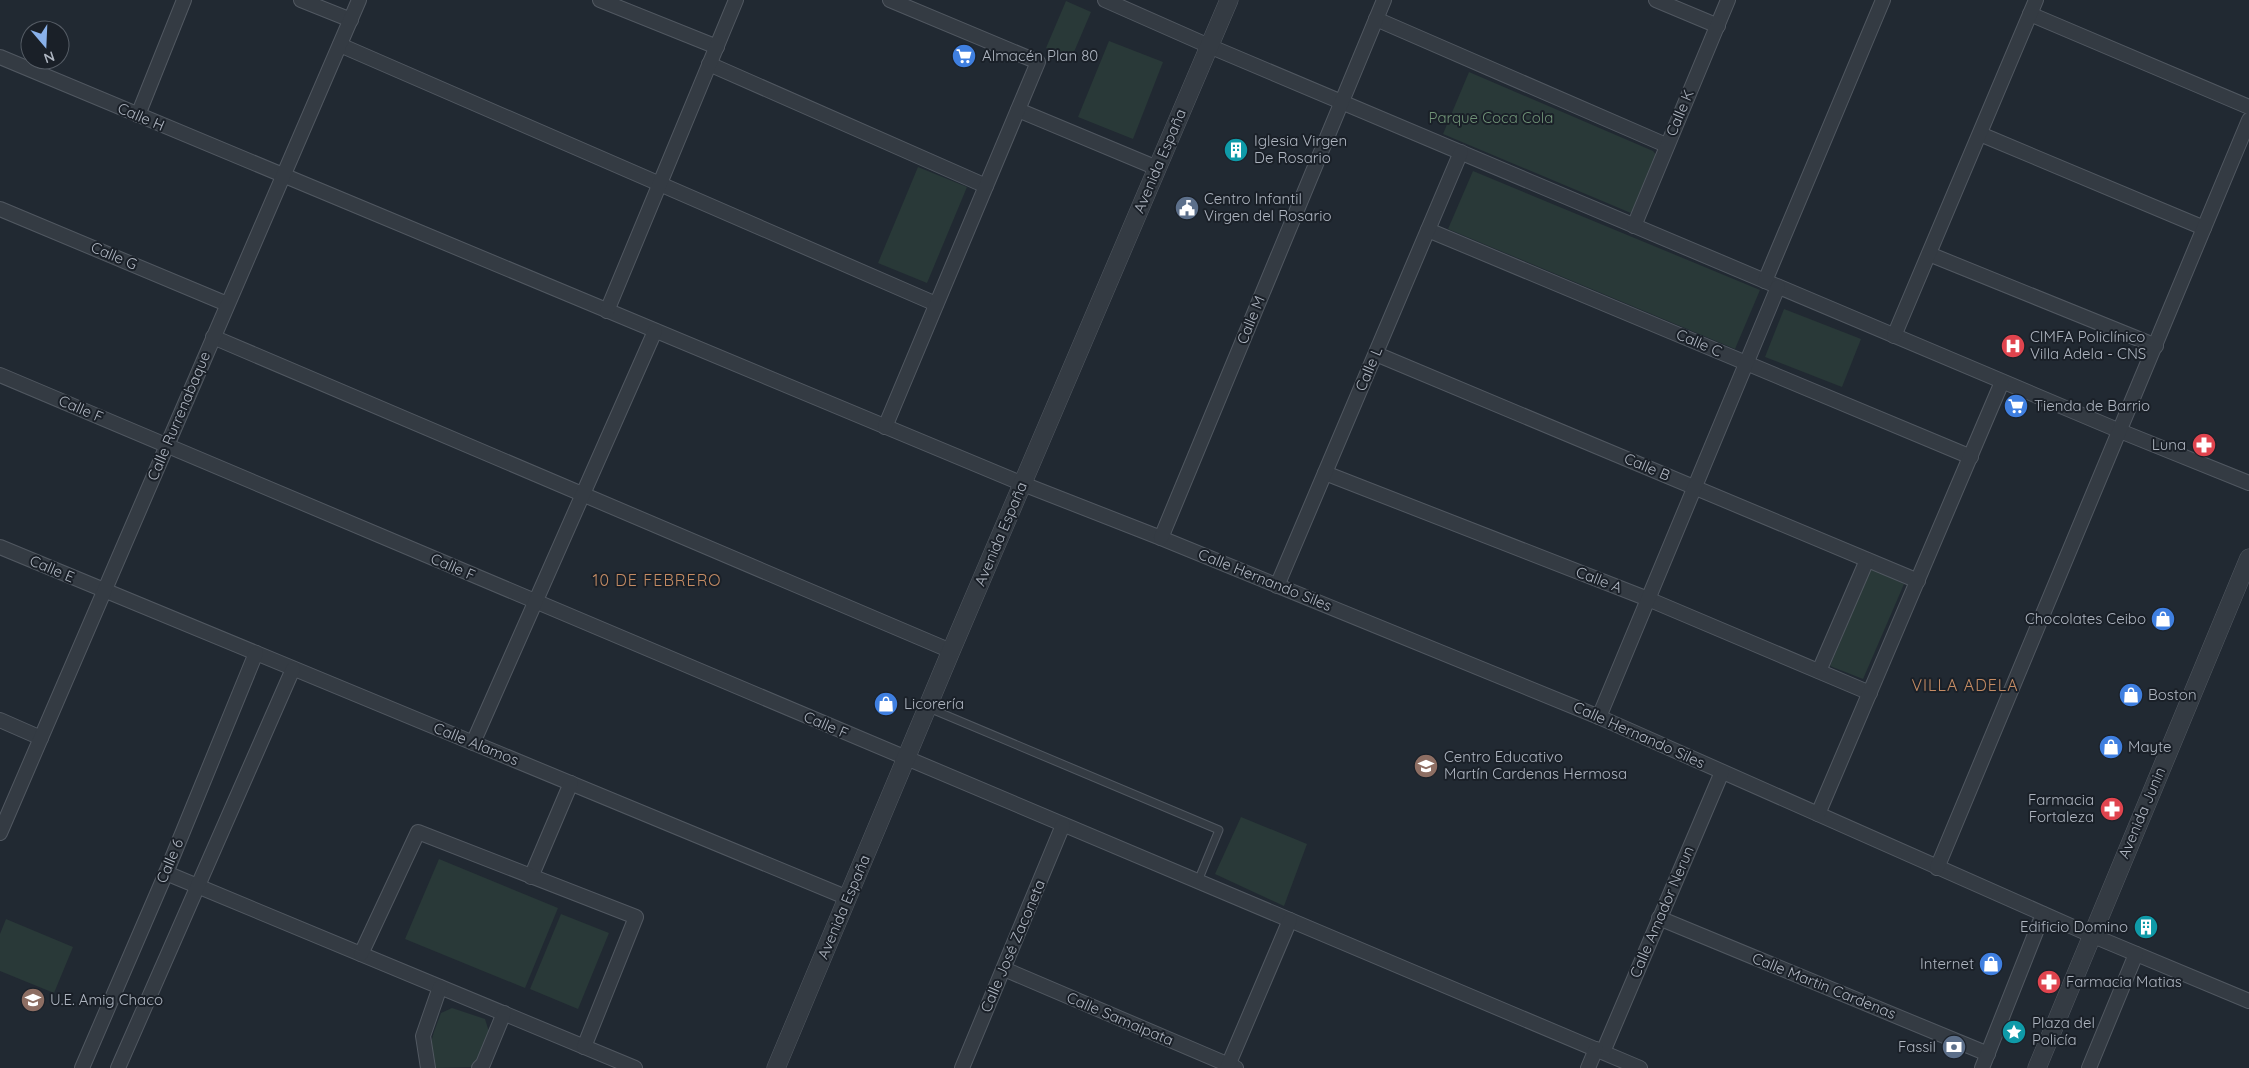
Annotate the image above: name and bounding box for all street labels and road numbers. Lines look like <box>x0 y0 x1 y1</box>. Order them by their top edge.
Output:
street label: Calle K <box>1661 87 1698 139</box>
street label: Calle H <box>115 98 167 135</box>
street label: Avenida España <box>1129 106 1190 216</box>
street label: Calle G <box>88 237 140 274</box>
street label: Calle M <box>1232 293 1269 347</box>
street label: Calle C <box>1673 324 1725 361</box>
street label: Calle L <box>1351 344 1386 394</box>
street label: Calle Rurrenabaque <box>143 348 214 483</box>
street label: Calle F <box>56 391 106 426</box>
street label: Calle B <box>1621 448 1673 485</box>
street label: Avenida España <box>970 479 1031 589</box>
street label: Calle Hernando Siles <box>1196 544 1335 615</box>
street label: Calle F <box>428 549 478 584</box>
street label: Calle E <box>27 551 77 586</box>
street label: Calle A <box>1573 562 1625 597</box>
street label: Calle Hernando Siles <box>1570 697 1708 772</box>
street label: Calle F <box>801 707 851 742</box>
street label: Calle Alamos <box>431 718 522 769</box>
street label: Avenida Junin <box>2114 764 2169 861</box>
street label: Calle 6 <box>152 836 187 886</box>
street label: Calle Amador Nerun <box>1625 843 1698 980</box>
street label: Avenida España <box>813 852 874 962</box>
street label: Calle José Zaconeta <box>976 877 1049 1015</box>
street label: Calle Martin Cardenas <box>1750 948 1899 1023</box>
street label: Calle Samaipata <box>1064 988 1176 1050</box>

